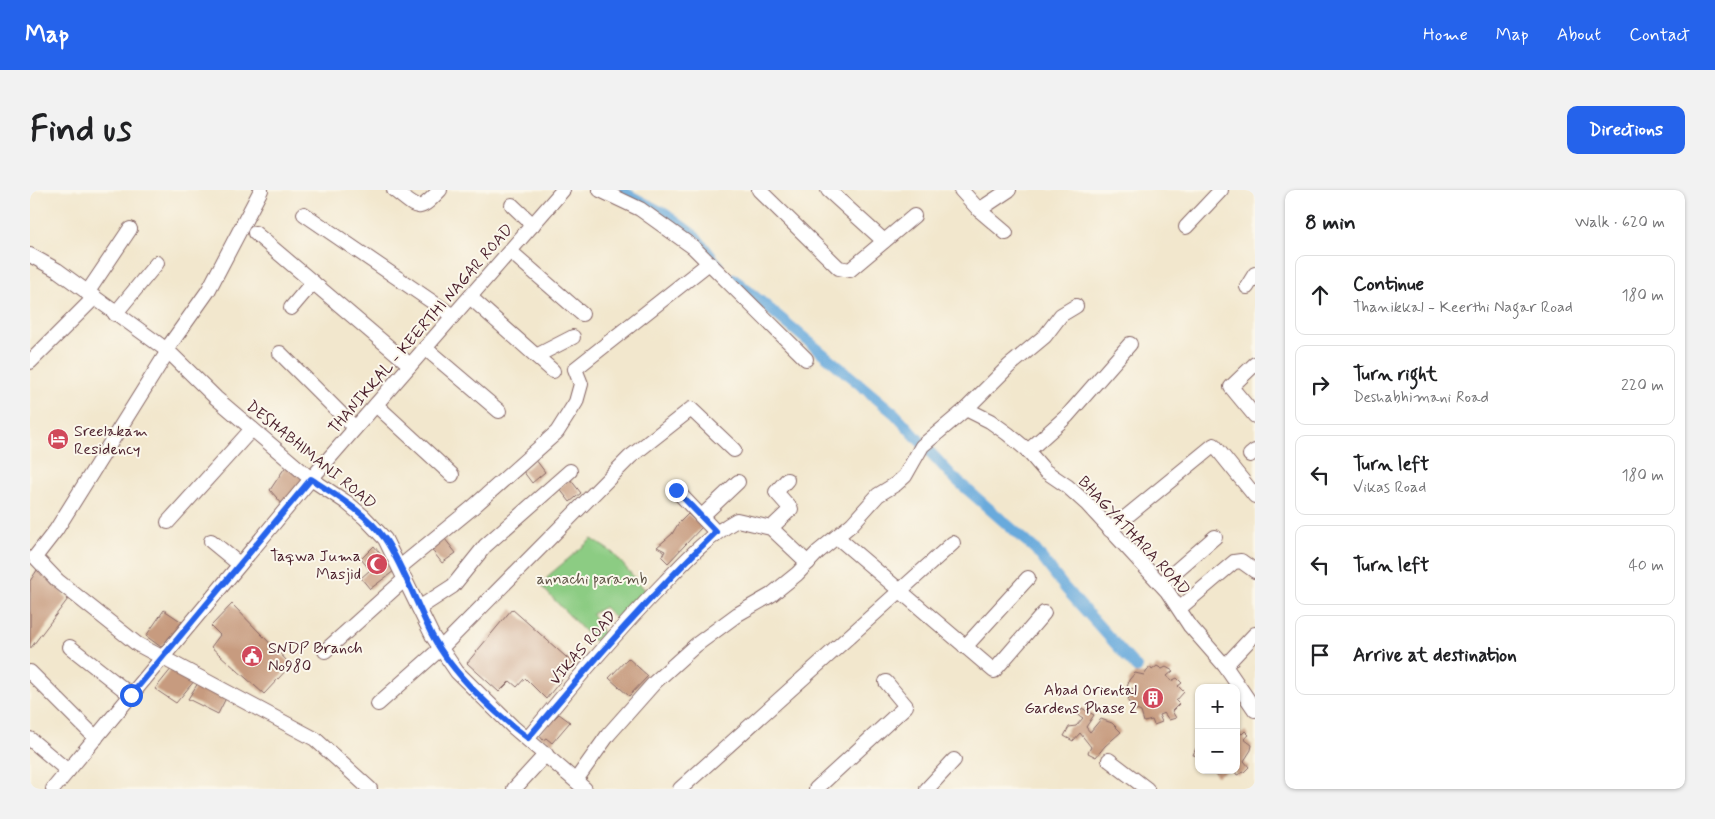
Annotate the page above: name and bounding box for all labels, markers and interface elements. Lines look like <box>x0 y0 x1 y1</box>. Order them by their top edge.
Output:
text: Map <box>25 20 69 51</box>
text: Home <box>1423 23 1468 47</box>
text: Map <box>1496 23 1529 47</box>
text: About <box>1557 23 1601 47</box>
text: Contact <box>1629 23 1690 47</box>
button: Directions <box>1567 106 1685 154</box>
text: Find us <box>30 107 132 153</box>
text: 8 min <box>1305 209 1356 237</box>
text: Walk · 620 m <box>1575 212 1665 233</box>
street label: THANIKKAL - KEERTHI NAGAR ROAD <box>324 220 518 438</box>
text: Continue <box>1353 272 1424 297</box>
icon: ahead <box>1306 281 1334 309</box>
text: 180 m <box>1621 285 1664 306</box>
text: Thanikkal - Keerthi Nagar Road <box>1353 297 1573 318</box>
text: Turn right <box>1353 362 1437 387</box>
icon: right <box>1306 371 1334 399</box>
text: 220 m <box>1621 375 1664 396</box>
text: Deshabhimani Road <box>1353 387 1489 408</box>
street label: DESHABHIMANI ROAD <box>242 396 380 514</box>
place label: Sreelakam Residency <box>74 421 148 460</box>
hotel icon: Sreelakam Residency <box>46 427 70 451</box>
text: Turn left <box>1353 452 1429 477</box>
icon: left <box>1306 461 1334 489</box>
text: 180 m <box>1621 465 1664 486</box>
street label: BHAGYATHARA ROAD <box>1073 472 1195 600</box>
text: Vikas Road <box>1353 477 1426 498</box>
route end <box>665 479 688 502</box>
place label: Taqwa Juma Masjid <box>270 546 361 585</box>
icon: left <box>1306 551 1334 579</box>
mosque icon: Taqwa Juma Masjid <box>365 552 389 576</box>
text: Turn left <box>1353 553 1429 578</box>
text: 40 m <box>1628 555 1664 576</box>
park label: annachi paramb <box>537 569 648 590</box>
street label: VIKAS ROAD <box>545 606 621 690</box>
place label: SNDP Branch No980 <box>268 638 363 677</box>
icon: arrive <box>1306 641 1334 669</box>
text: Arrive at destination <box>1353 643 1517 668</box>
public building icon: SNDP Branch No980 <box>240 644 264 668</box>
place label: Abad Oriental Gardens Phase 2 <box>1024 680 1137 719</box>
route start <box>120 684 143 707</box>
map controls <box>1195 684 1240 774</box>
button: + <box>1195 684 1240 729</box>
building icon: Abad Oriental Gardens Phase 2 <box>1141 686 1165 710</box>
button: − <box>1195 729 1240 774</box>

